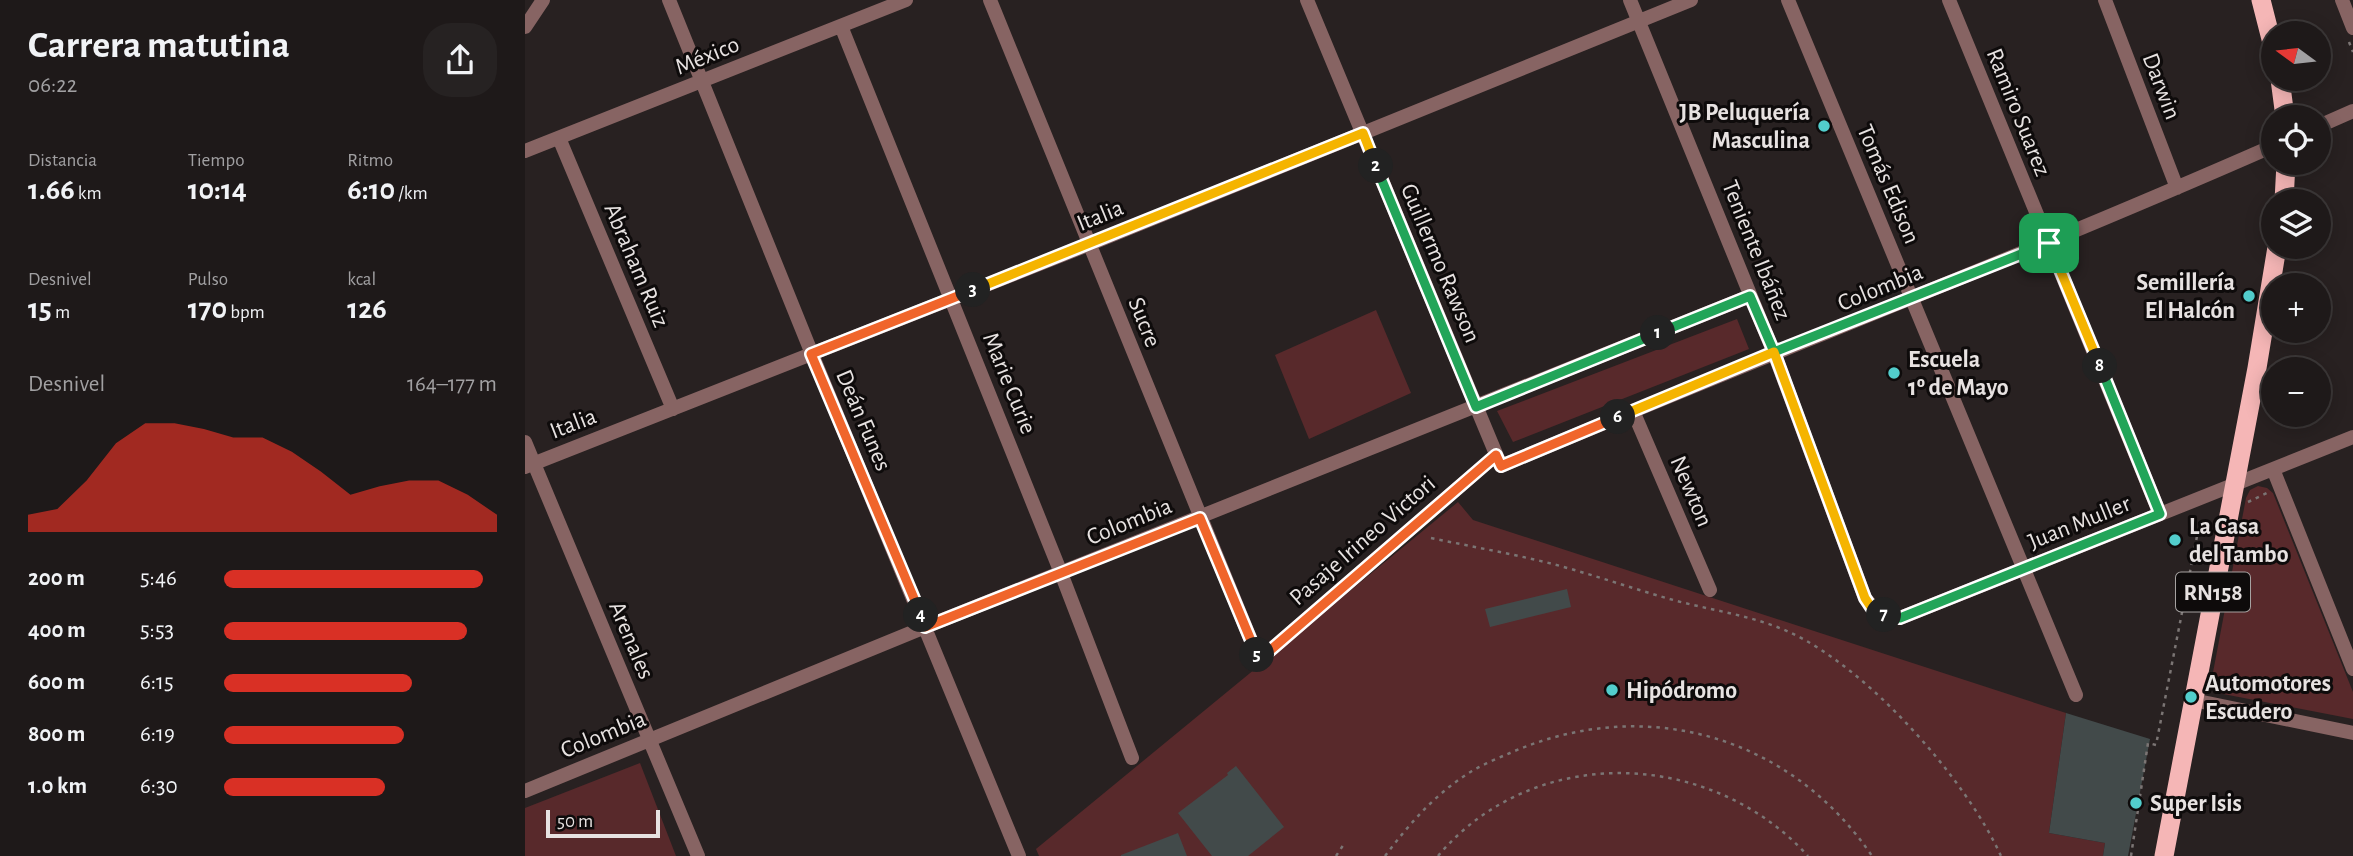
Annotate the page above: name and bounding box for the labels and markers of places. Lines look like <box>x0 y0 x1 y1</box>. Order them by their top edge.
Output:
place label: JB Peluquería Masculina <box>1679 101 1810 153</box>
marker: JB Peluquería Masculina <box>1816 118 1832 134</box>
pin: 2 <box>1359 148 1393 184</box>
pin <box>2019 213 2079 273</box>
place label: Semillería El Halcón <box>2136 271 2235 323</box>
pin: 3 <box>955 272 991 308</box>
marker: Semillería El Halcón <box>2241 288 2257 304</box>
pin: 1 <box>1641 316 1675 350</box>
place label: Escuela 1º de Mayo <box>1908 348 2009 400</box>
pin: 8 <box>2083 348 2117 384</box>
marker: Escuela 1º de Mayo <box>1886 365 1902 381</box>
pin: 6 <box>1601 400 1635 434</box>
place label: La Casa del Tambo <box>2189 515 2289 567</box>
marker: La Casa del Tambo <box>2167 532 2183 548</box>
pin: 4 <box>903 598 939 632</box>
pin: 7 <box>1867 598 1901 632</box>
pin: 5 <box>1239 638 1275 672</box>
place label: Automotores Escudero <box>2205 672 2331 724</box>
place label: Hipódromo <box>1626 679 1737 703</box>
marker: Hipódromo <box>1604 682 1620 698</box>
marker: Automotores Escudero <box>2183 689 2199 705</box>
place label: Super Isis <box>2150 792 2242 816</box>
marker: Super Isis <box>2128 795 2144 811</box>

